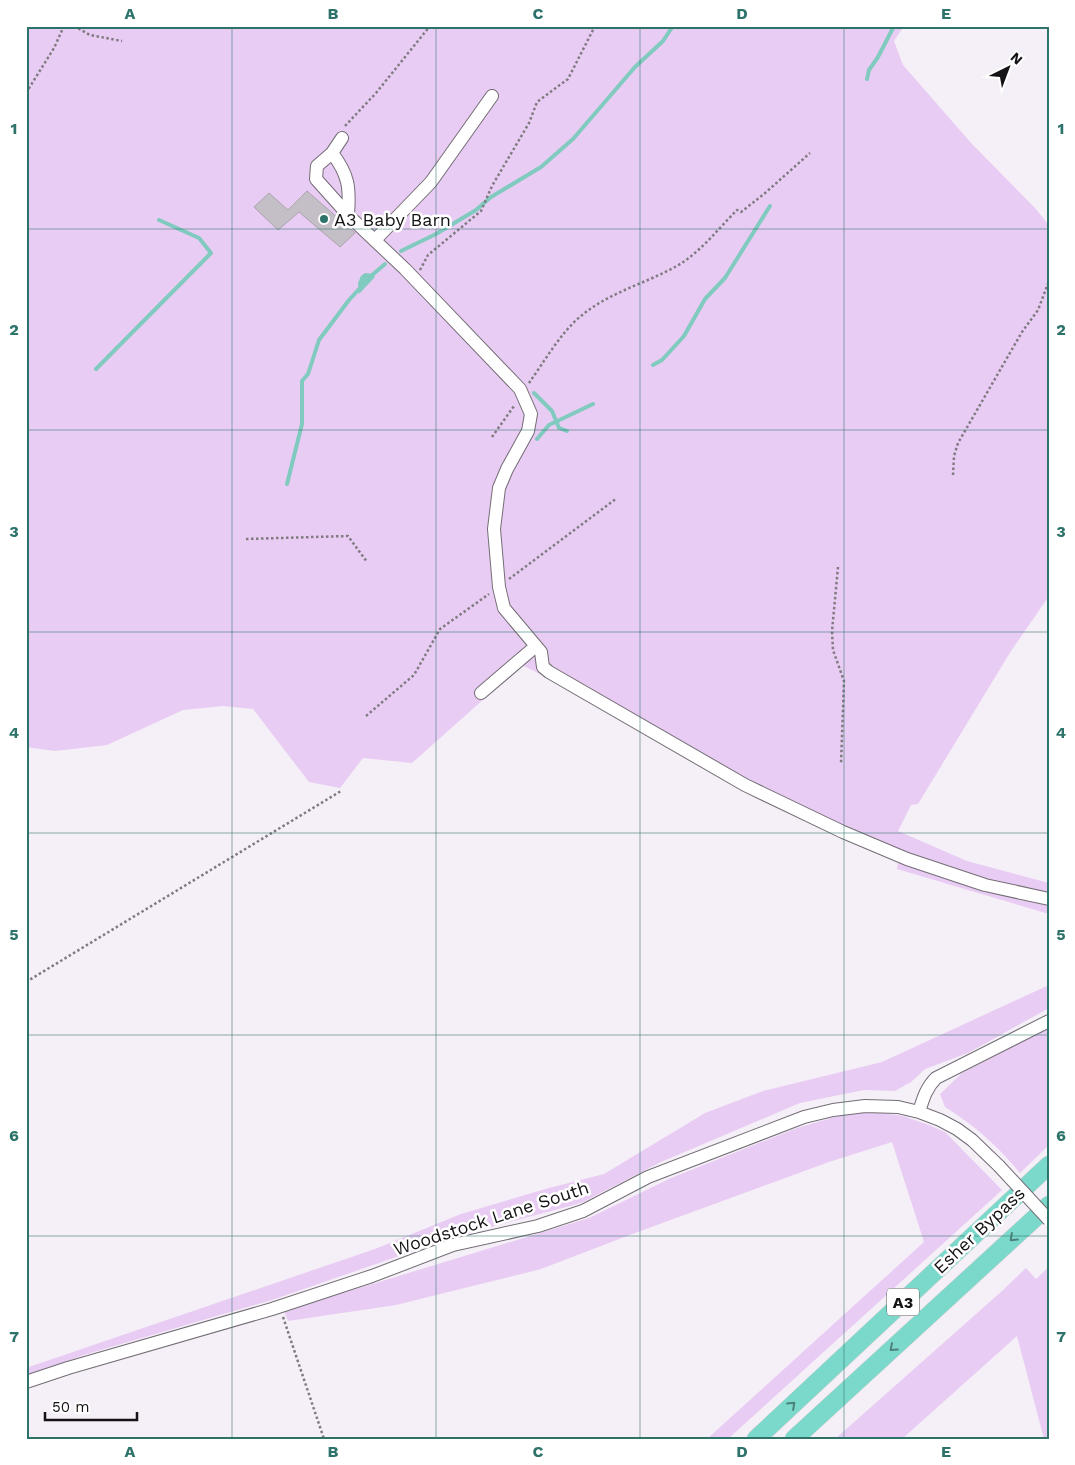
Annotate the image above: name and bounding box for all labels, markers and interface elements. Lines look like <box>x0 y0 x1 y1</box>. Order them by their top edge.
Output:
text: A <box>125 4 136 23</box>
text: B <box>328 4 339 23</box>
text: C <box>533 4 544 23</box>
text: D <box>736 4 748 23</box>
text: E <box>941 4 951 23</box>
north arrow <box>982 42 1032 92</box>
text: N <box>1007 49 1026 68</box>
text: 1 <box>11 119 17 138</box>
text: 1 <box>1058 119 1064 138</box>
place label: A3 Baby Barn <box>334 209 451 230</box>
marker: A3 Baby Barn <box>318 213 330 225</box>
text: 2 <box>9 320 19 339</box>
text: 2 <box>1056 320 1066 339</box>
text: 3 <box>9 522 19 541</box>
text: 3 <box>1056 522 1066 541</box>
text: 4 <box>9 723 19 742</box>
text: 4 <box>1056 723 1066 742</box>
text: 5 <box>9 925 19 944</box>
text: 5 <box>1056 925 1066 944</box>
text: 6 <box>9 1126 19 1145</box>
text: 6 <box>1056 1126 1066 1145</box>
street label: Woodstock Lane South <box>391 1176 591 1260</box>
street label: Esher Bypass <box>929 1182 1029 1278</box>
one-way arrow <box>1009 1232 1018 1241</box>
road number: A3 <box>887 1288 919 1315</box>
text: 7 <box>9 1327 19 1346</box>
text: 7 <box>1056 1327 1066 1346</box>
one-way arrow <box>889 1342 898 1351</box>
scale bar <box>45 1390 138 1422</box>
text: 50 m <box>52 1398 89 1416</box>
one-way arrow <box>786 1402 795 1411</box>
text: A <box>125 1442 136 1461</box>
text: B <box>328 1442 339 1461</box>
text: C <box>533 1442 544 1461</box>
text: D <box>736 1442 748 1461</box>
text: E <box>941 1442 951 1461</box>

